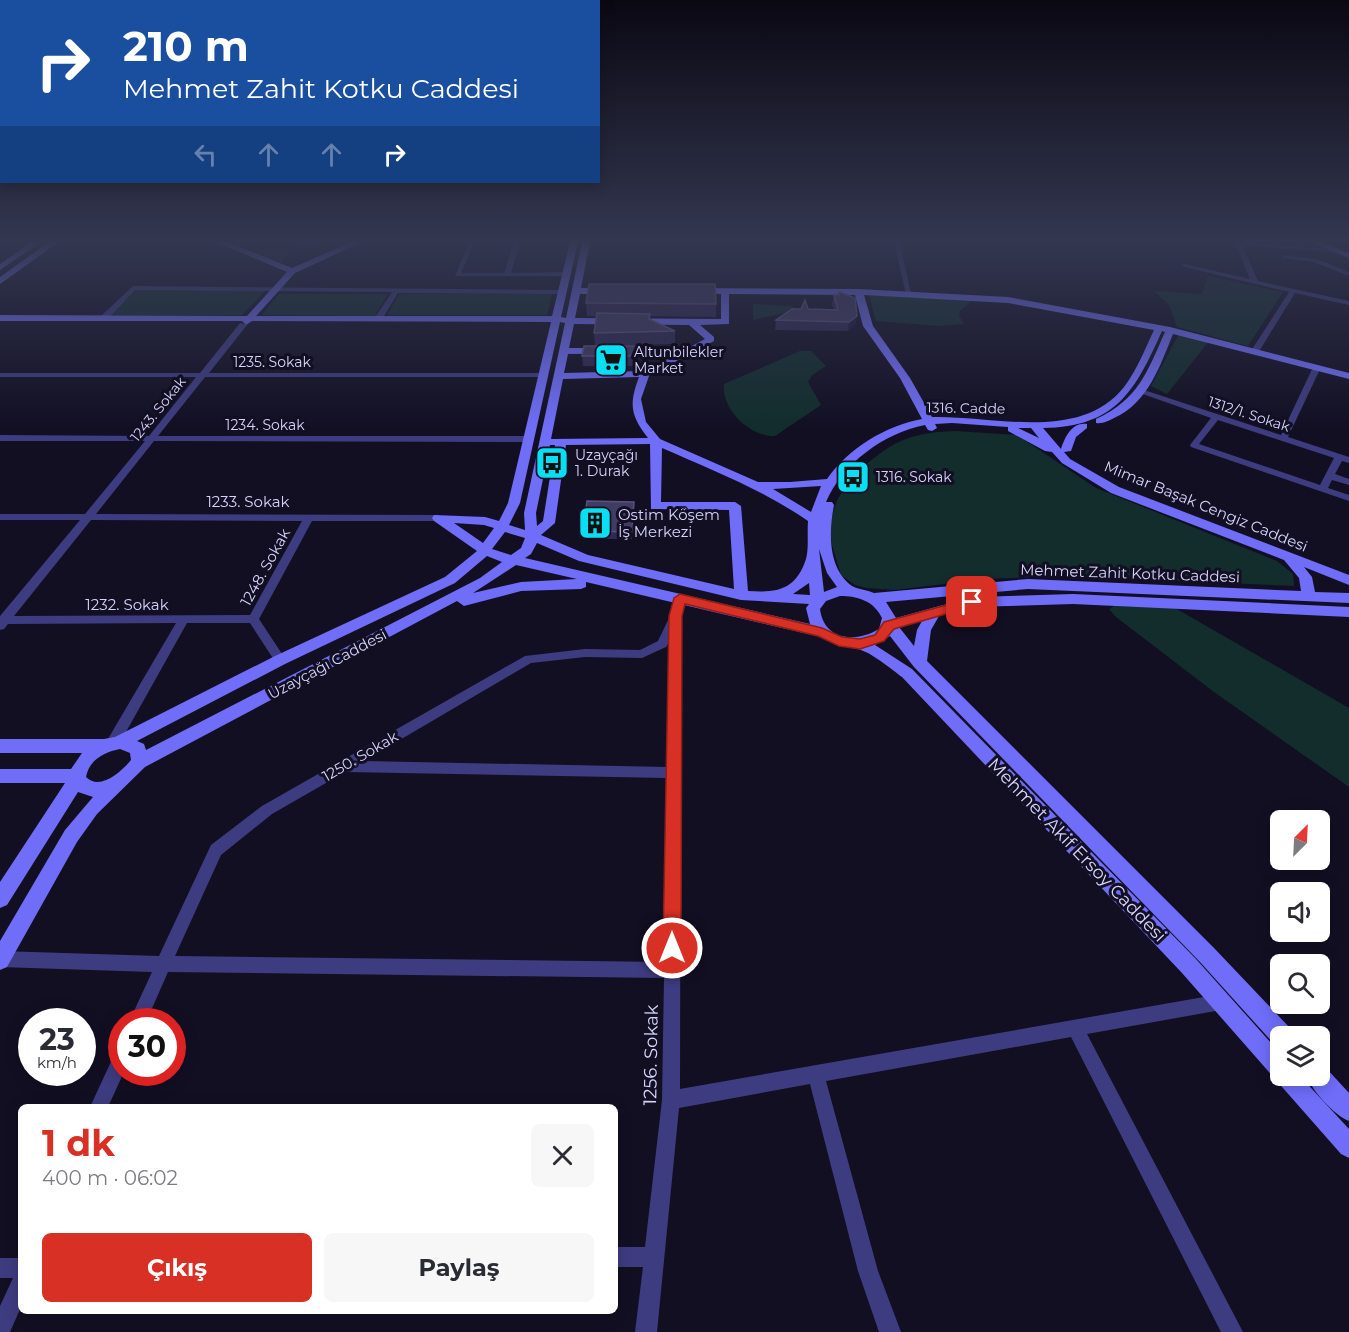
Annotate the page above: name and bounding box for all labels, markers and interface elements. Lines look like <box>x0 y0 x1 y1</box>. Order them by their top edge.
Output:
text: 210 m <box>123 20 249 72</box>
icon: right <box>24 24 102 102</box>
text: Mehmet Zahit Kotku Caddesi <box>123 72 519 105</box>
icon: left <box>189 138 222 171</box>
icon: ahead <box>252 138 285 171</box>
icon: ahead <box>315 138 348 171</box>
icon: right <box>378 138 411 171</box>
supermarket icon: Altunbilekler Market <box>593 342 629 378</box>
place label: Altunbilekler Market <box>634 343 724 377</box>
street label: 1235. Sokak <box>233 353 311 371</box>
street label: 1243. Sokak <box>126 372 190 445</box>
street label: 1312/1. Sokak <box>1206 392 1293 436</box>
street label: 1316. Cadde <box>926 398 1006 418</box>
street label: 1234. Sokak <box>225 416 305 434</box>
bus stop icon: Uzayçağı 1. Durak <box>534 445 570 481</box>
place label: Uzayçağı 1. Durak <box>575 446 638 480</box>
street label: Mimar Başak Cengiz Caddesi <box>1101 456 1311 556</box>
bus stop icon: 1316. Sokak <box>835 459 871 495</box>
place label: 1316. Sokak <box>876 468 952 486</box>
street label: 1233. Sokak <box>206 492 290 511</box>
building icon: Ostim Köşem İş Merkezi <box>577 505 613 541</box>
place label: Ostim Köşem İş Merkezi <box>618 505 720 541</box>
street label: 1248. Sokak <box>236 525 294 609</box>
street label: Mehmet Zahit Kotku Caddesi <box>1020 560 1240 586</box>
pin <box>946 576 997 627</box>
icon: arrive <box>955 585 988 618</box>
street label: 1232. Sokak <box>85 595 169 614</box>
street label: Uzayçağı Caddesi <box>264 625 390 703</box>
street label: 1250. Sokak <box>319 727 401 785</box>
street label: Mehmet Akif Ersoy Caddesi <box>983 753 1171 947</box>
north arrow <box>1270 810 1330 870</box>
map controls <box>1270 810 1330 1086</box>
button: sound <box>1270 882 1330 942</box>
position arrow <box>640 916 704 980</box>
button: search <box>1270 954 1330 1014</box>
street label: 1256. Sokak <box>639 1004 663 1106</box>
speed limit sign: 30 <box>108 1008 186 1086</box>
text: 23 <box>39 1021 75 1058</box>
button: layers <box>1270 1026 1330 1086</box>
text: km/h <box>37 1053 77 1072</box>
text: 1 dk <box>42 1121 115 1165</box>
button: close <box>531 1124 594 1187</box>
text: 400 m · 06:02 <box>42 1166 178 1190</box>
button: Çıkış <box>42 1233 312 1302</box>
button: Paylaş <box>324 1233 594 1302</box>

